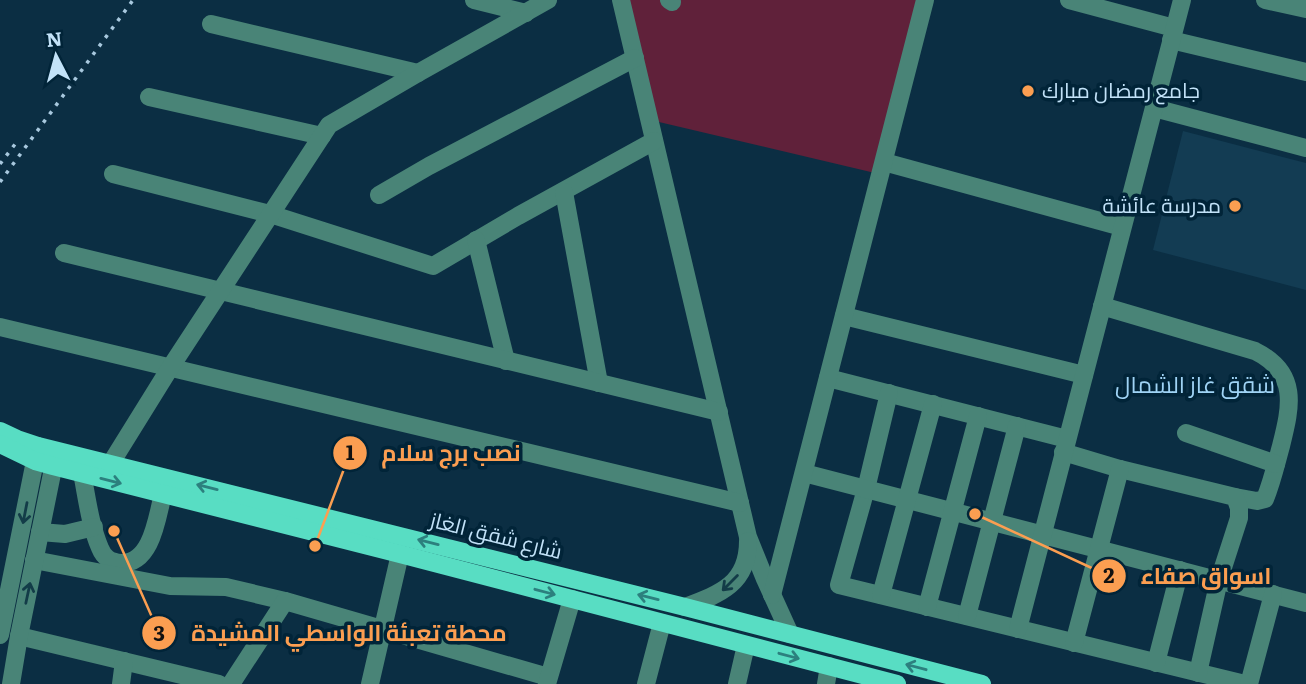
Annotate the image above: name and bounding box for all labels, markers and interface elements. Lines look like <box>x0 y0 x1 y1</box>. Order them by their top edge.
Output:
north arrow <box>21 21 91 91</box>
text: N <box>45 23 64 53</box>
place label: جامع رمضان مبارك <box>1042 73 1200 105</box>
marker: جامع رمضان مبارك <box>1020 83 1036 99</box>
place label: مدرسة عائشة <box>1103 188 1221 219</box>
marker: مدرسة عائشة <box>1227 198 1243 214</box>
district label: شقق غاز الشمال <box>1115 366 1275 400</box>
callout: نصب برج سلام <box>333 431 535 475</box>
text: نصب برج سلام <box>381 434 521 469</box>
text: 1 <box>346 435 355 466</box>
one-way arrow <box>99 475 122 488</box>
one-way arrow <box>196 480 219 493</box>
one-way arrow <box>17 501 31 524</box>
street label: شارع شقق الغاز <box>426 502 566 566</box>
one-way arrow <box>417 535 439 548</box>
callout: اسواق صفاء <box>1091 554 1285 598</box>
text: اسواق صفاء <box>1141 557 1271 591</box>
text: 2 <box>1103 558 1115 589</box>
one-way arrow <box>722 575 739 592</box>
one-way arrow <box>21 582 35 605</box>
one-way arrow <box>533 586 556 599</box>
one-way arrow <box>637 590 660 603</box>
callout: محطة تعبئة الواسطي المشيدة <box>142 611 520 655</box>
text: محطة تعبئة الواسطي المشيدة <box>191 614 507 652</box>
text: 3 <box>153 616 165 647</box>
one-way arrow <box>777 650 800 663</box>
one-way arrow <box>905 660 928 673</box>

